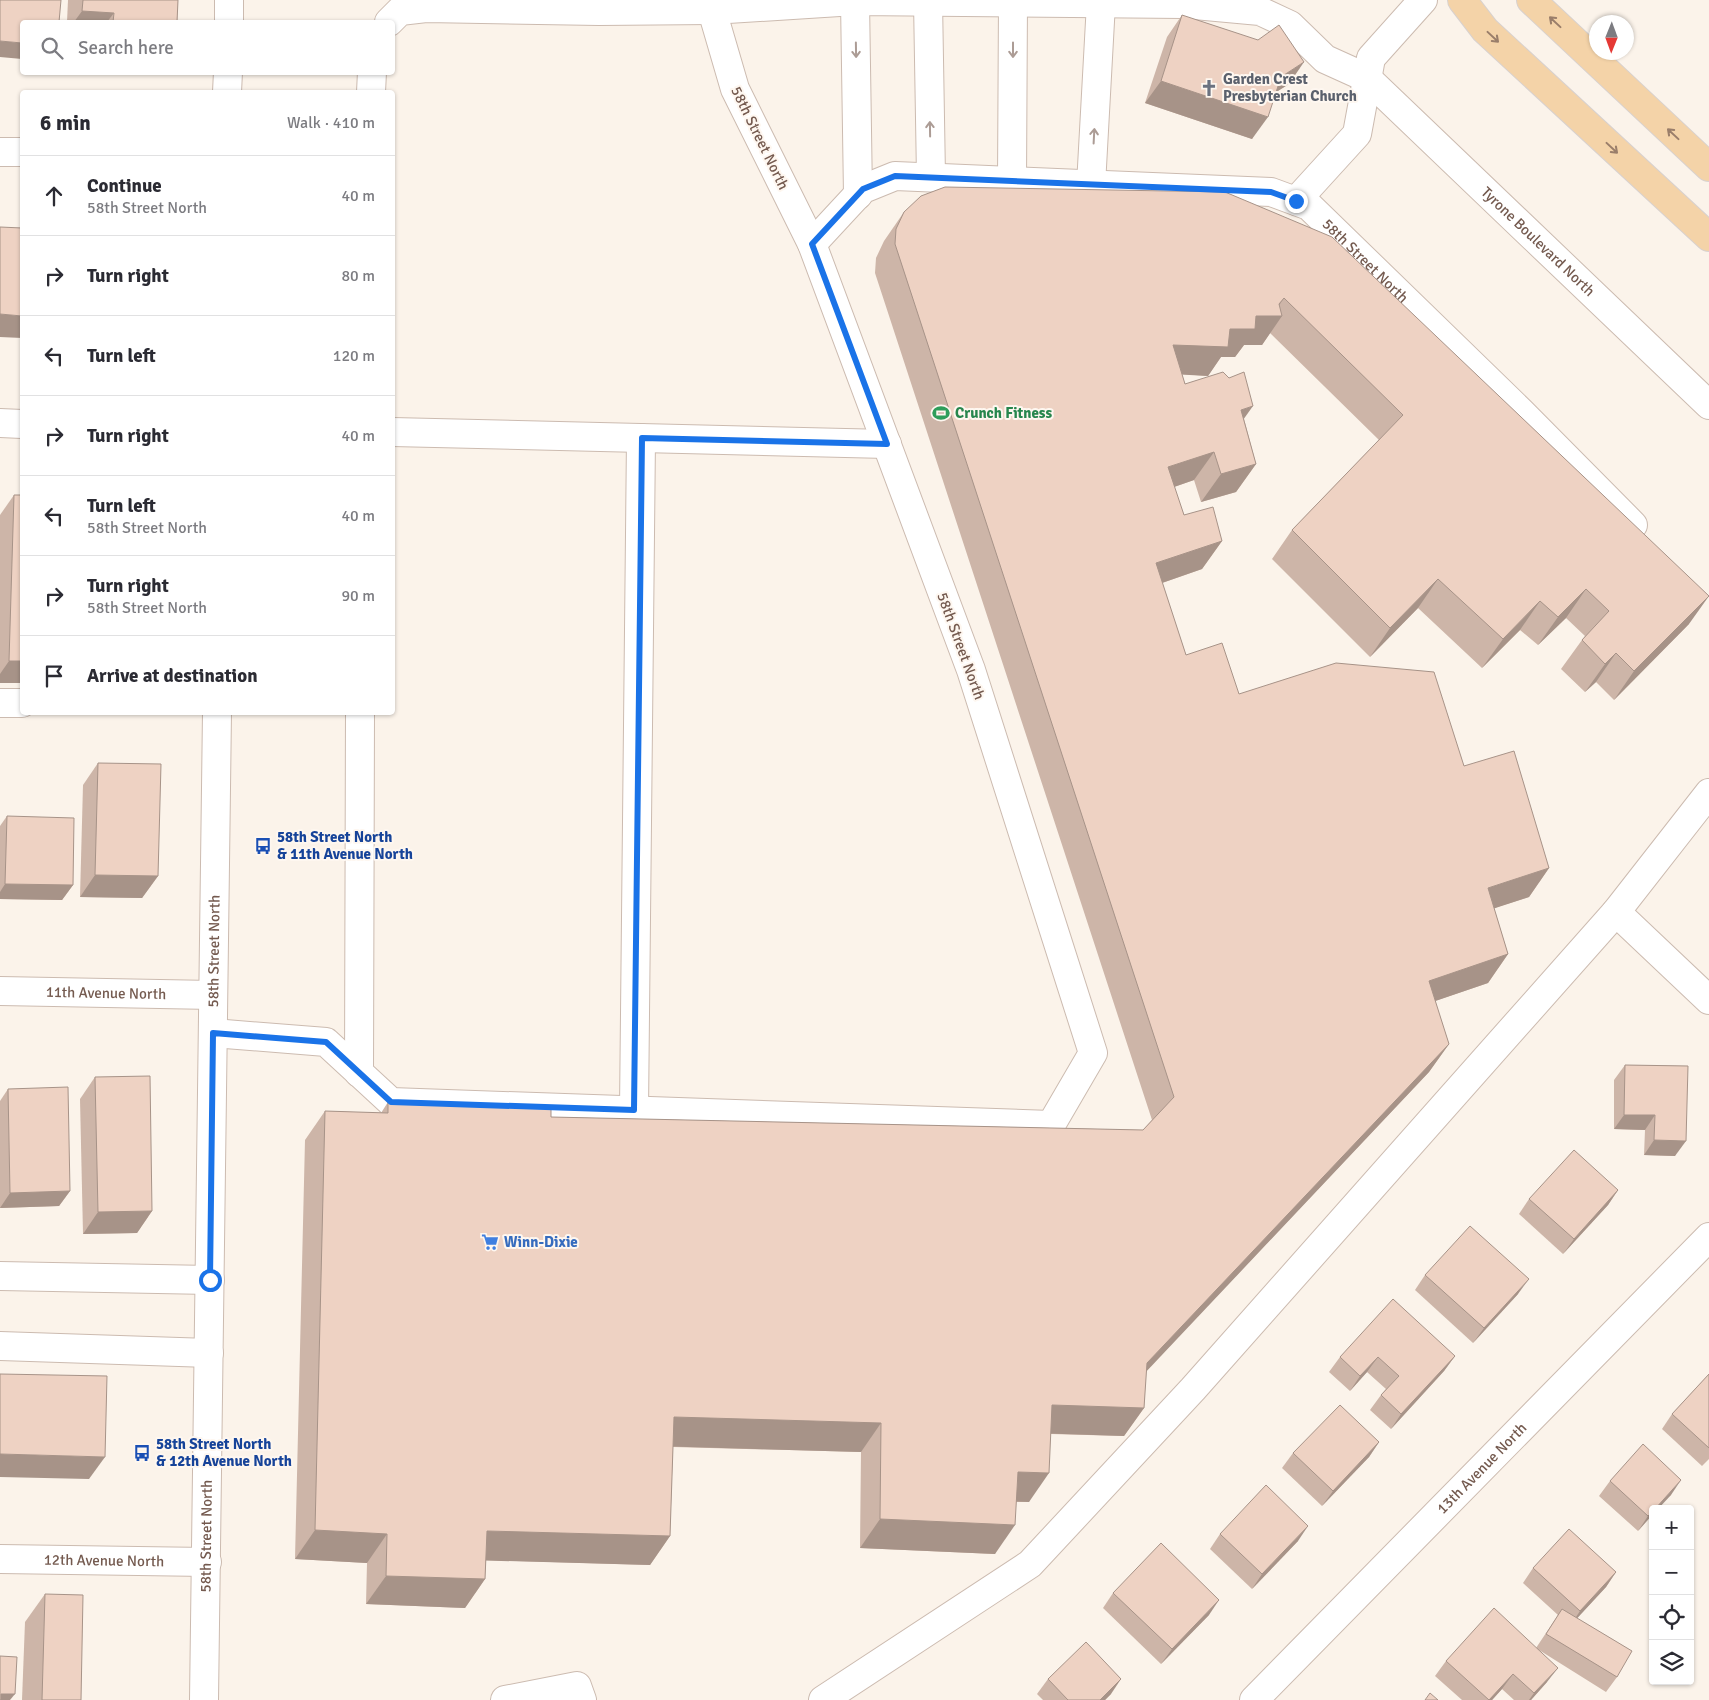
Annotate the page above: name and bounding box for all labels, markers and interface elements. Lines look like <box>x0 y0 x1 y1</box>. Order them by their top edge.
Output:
north arrow <box>1589 15 1634 60</box>
one-way arrow <box>1549 16 1561 28</box>
search box <box>20 20 395 75</box>
one-way arrow <box>1487 31 1499 43</box>
icon: search <box>38 34 66 62</box>
text: Search here <box>78 36 174 60</box>
one-way arrow <box>851 41 860 57</box>
one-way arrow <box>1008 42 1018 58</box>
place label: Garden Crest Presbyterian Church <box>1223 70 1357 105</box>
church icon: Garden Crest Presbyterian Church <box>1199 78 1219 98</box>
street label: 58th Street North <box>727 83 793 193</box>
text: 6 min <box>40 110 91 136</box>
text: Walk · 410 m <box>287 113 375 133</box>
one-way arrow <box>925 121 935 137</box>
one-way arrow <box>1089 128 1098 144</box>
one-way arrow <box>1667 128 1680 140</box>
one-way arrow <box>1606 142 1619 153</box>
text: Continue <box>87 174 162 198</box>
icon: ahead <box>40 182 68 210</box>
street label: Tyrone Boulevard North <box>1477 183 1599 300</box>
text: 40 m <box>341 186 375 206</box>
route end <box>1285 190 1308 213</box>
text: 58th Street North <box>87 198 207 218</box>
street label: 58th Street North <box>1319 215 1412 307</box>
icon: right <box>40 262 68 290</box>
text: Turn right <box>87 264 169 288</box>
text: 80 m <box>341 266 375 286</box>
icon: left <box>40 342 68 370</box>
text: Turn left <box>87 344 156 368</box>
text: 120 m <box>333 346 375 366</box>
sports icon: Crunch Fitness <box>931 403 951 423</box>
place label: Crunch Fitness <box>955 404 1052 422</box>
icon: right <box>40 422 68 450</box>
text: Turn right <box>87 424 169 448</box>
text: 40 m <box>341 426 375 446</box>
text: Turn left <box>87 494 156 518</box>
icon: left <box>40 502 68 530</box>
text: 40 m <box>341 506 375 526</box>
text: 58th Street North <box>87 518 207 538</box>
text: Turn right <box>87 574 169 598</box>
icon: right <box>40 582 68 610</box>
text: 90 m <box>341 586 375 606</box>
street label: 58th Street North <box>933 590 989 702</box>
text: 58th Street North <box>87 598 207 618</box>
icon: arrive <box>40 662 68 690</box>
text: Arrive at destination <box>87 664 258 688</box>
place label: 58th Street North & 11th Avenue North <box>277 828 413 863</box>
bus stop icon: 58th Street North & 11th Avenue North <box>253 836 273 856</box>
street label: 58th Street North <box>204 895 224 1008</box>
street label: 11th Avenue North <box>46 983 166 1003</box>
supermarket icon: Winn-Dixie <box>480 1232 500 1252</box>
place label: Winn-Dixie <box>504 1233 578 1251</box>
route start <box>199 1269 222 1292</box>
street label: 13th Avenue North <box>1433 1419 1530 1517</box>
place label: 58th Street North & 12th Avenue North <box>156 1435 292 1470</box>
bus stop icon: 58th Street North & 12th Avenue North <box>132 1443 152 1463</box>
street label: 58th Street North <box>196 1480 216 1592</box>
map controls <box>1649 1505 1694 1685</box>
button: + <box>1649 1505 1694 1550</box>
button: − <box>1649 1550 1694 1595</box>
street label: 12th Avenue North <box>44 1551 164 1570</box>
button: locate <box>1649 1595 1694 1640</box>
button: layers <box>1649 1640 1694 1685</box>

